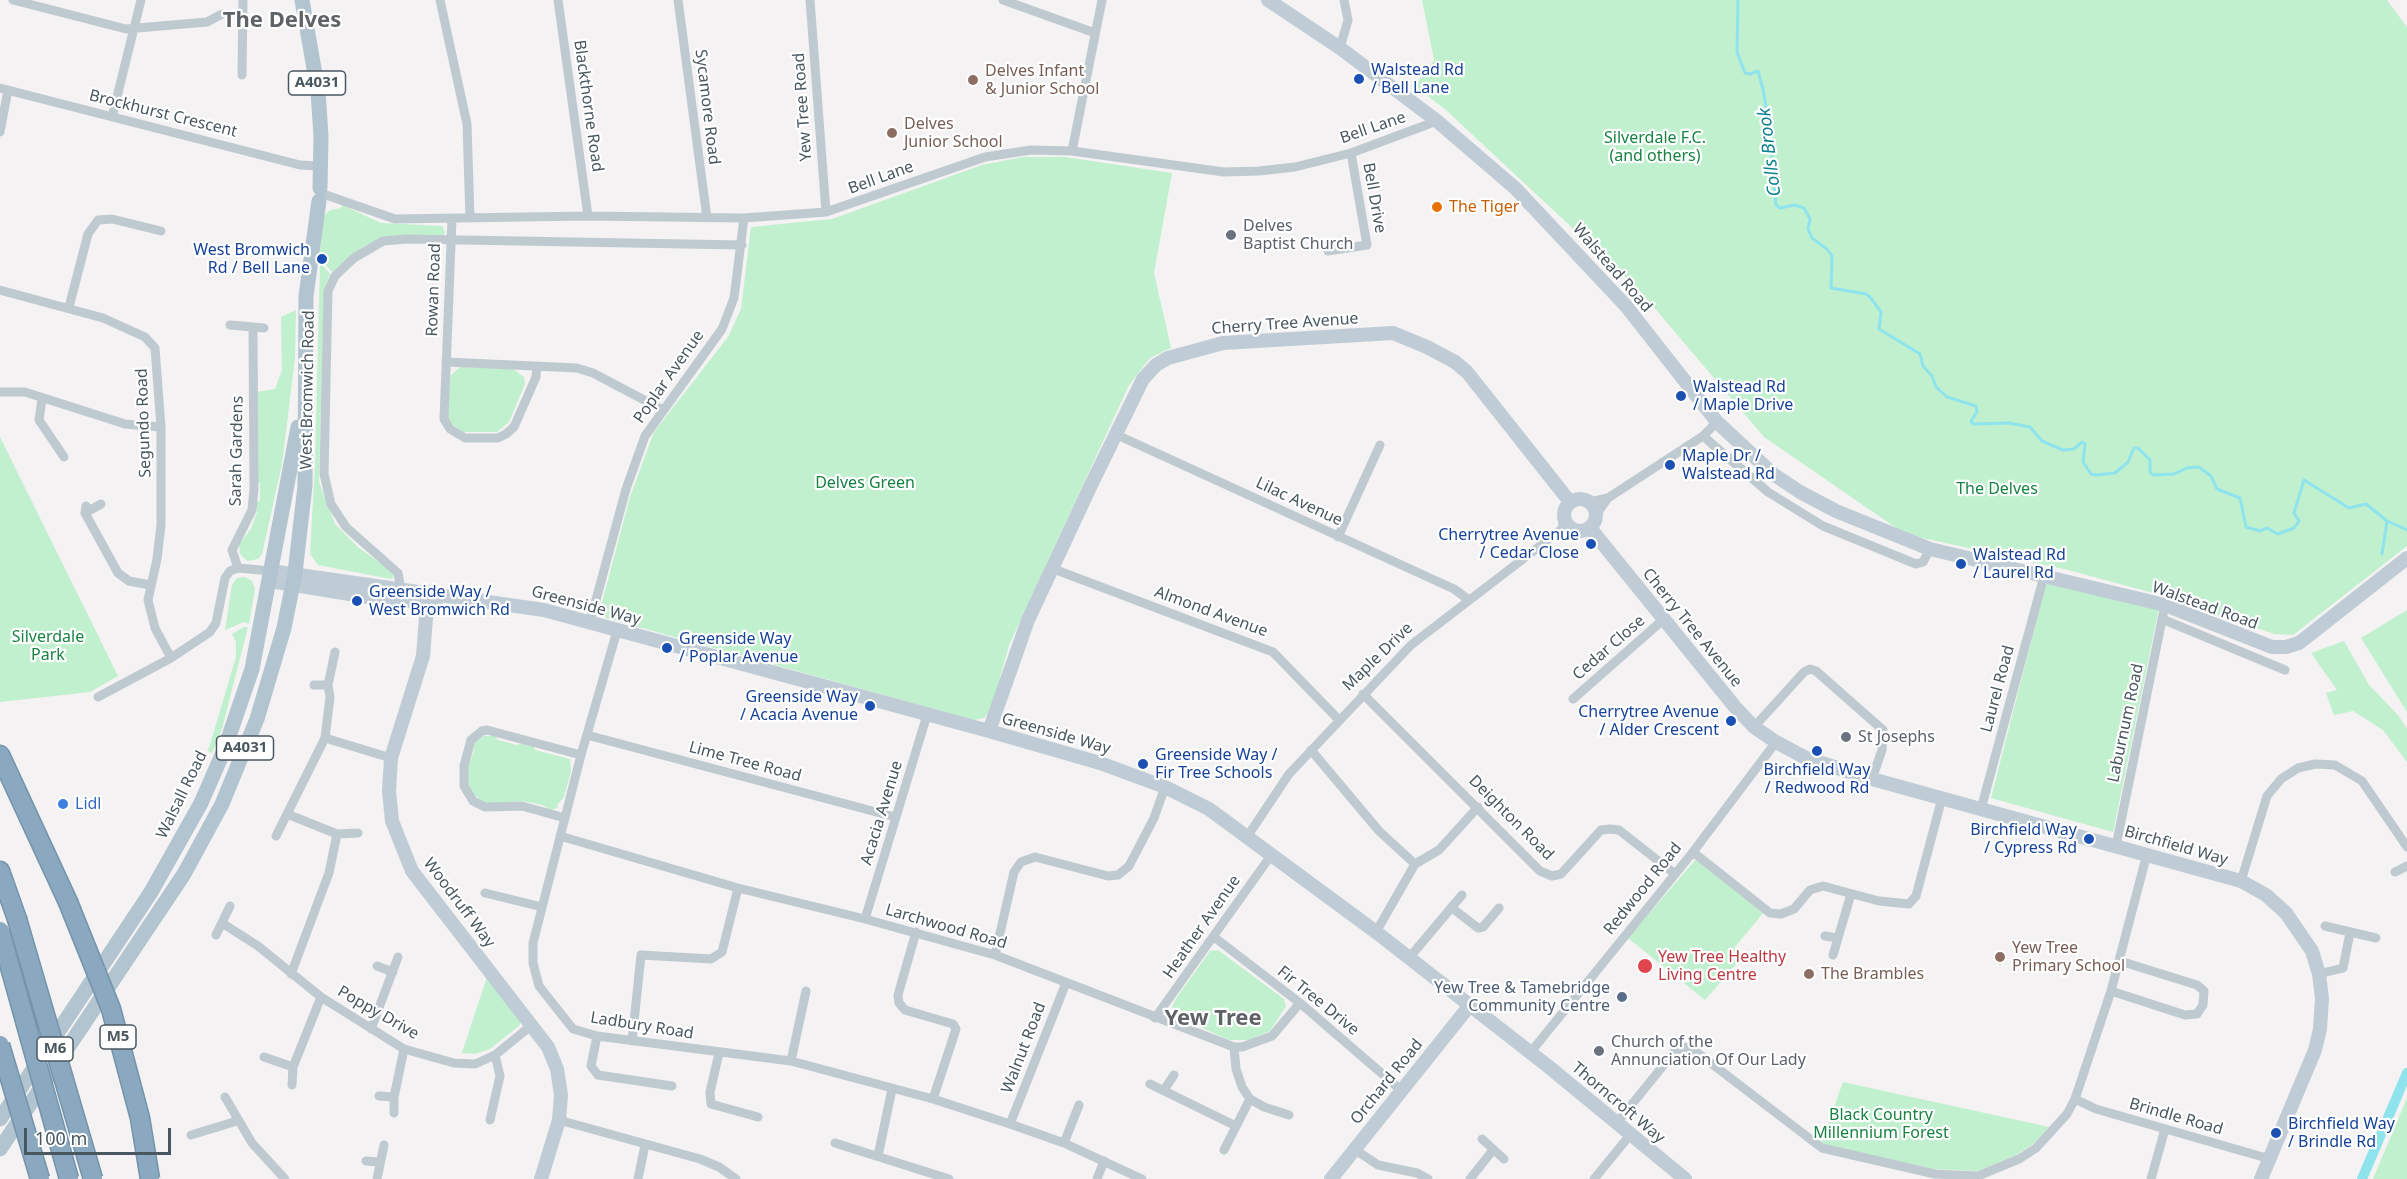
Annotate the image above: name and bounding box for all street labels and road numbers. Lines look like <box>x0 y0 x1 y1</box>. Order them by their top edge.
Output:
street label: Blackthorne Road <box>569 39 607 173</box>
street label: Sycamore Road <box>690 48 724 166</box>
street label: Yew Tree Road <box>790 52 816 162</box>
road number: A4031 <box>288 71 346 95</box>
street label: Brockhurst Crescent <box>87 86 239 142</box>
street label: Bell Lane <box>1338 108 1408 148</box>
street label: Bell Lane <box>846 157 916 199</box>
street label: Bell Drive <box>1358 161 1390 235</box>
street label: Walstead Road <box>1568 220 1656 316</box>
street label: Rowan Road <box>423 243 445 337</box>
street label: Cherry Tree Avenue <box>1211 309 1359 339</box>
street label: West Bromwich Road <box>297 310 319 470</box>
street label: Poplar Avenue <box>630 327 708 427</box>
street label: Segundo Road <box>132 368 156 478</box>
street label: Sarah Gardens <box>226 396 248 506</box>
street label: Lilac Avenue <box>1253 474 1345 530</box>
street label: Cherry Tree Avenue <box>1638 565 1746 691</box>
street label: Walstead Road <box>2149 578 2261 634</box>
street label: Greenside Way <box>529 582 643 630</box>
street label: Almond Avenue <box>1152 583 1270 641</box>
street label: Cedar Close <box>1569 611 1649 685</box>
street label: Maple Drive <box>1339 619 1417 695</box>
street label: Laurel Road <box>1977 643 2019 735</box>
street label: Laburnum Road <box>2104 662 2148 784</box>
street label: Greenside Way <box>999 709 1113 759</box>
road number: A4031 <box>216 736 274 760</box>
street label: Lime Tree Road <box>687 738 803 786</box>
street label: Walsall Road <box>153 748 211 842</box>
street label: Acacia Avenue <box>857 759 907 867</box>
street label: Deighton Road <box>1464 771 1558 865</box>
street label: Birchfield Way <box>2122 822 2230 870</box>
street label: Redwood Road <box>1600 839 1686 939</box>
street label: Woodruff Way <box>419 854 499 952</box>
street label: Heather Avenue <box>1159 872 1245 982</box>
street label: Larchwood Road <box>883 900 1009 954</box>
street label: Fir Tree Drive <box>1273 962 1363 1040</box>
street label: Poppy Drive <box>334 982 422 1044</box>
street label: Walnut Road <box>998 1000 1050 1096</box>
street label: Ladbury Road <box>589 1008 695 1044</box>
road number: M5 <box>100 1025 136 1049</box>
street label: Orchard Road <box>1347 1036 1427 1128</box>
road number: M6 <box>37 1037 73 1061</box>
street label: Thorncroft Way <box>1567 1058 1669 1148</box>
street label: Brindle Road <box>2127 1094 2225 1140</box>

